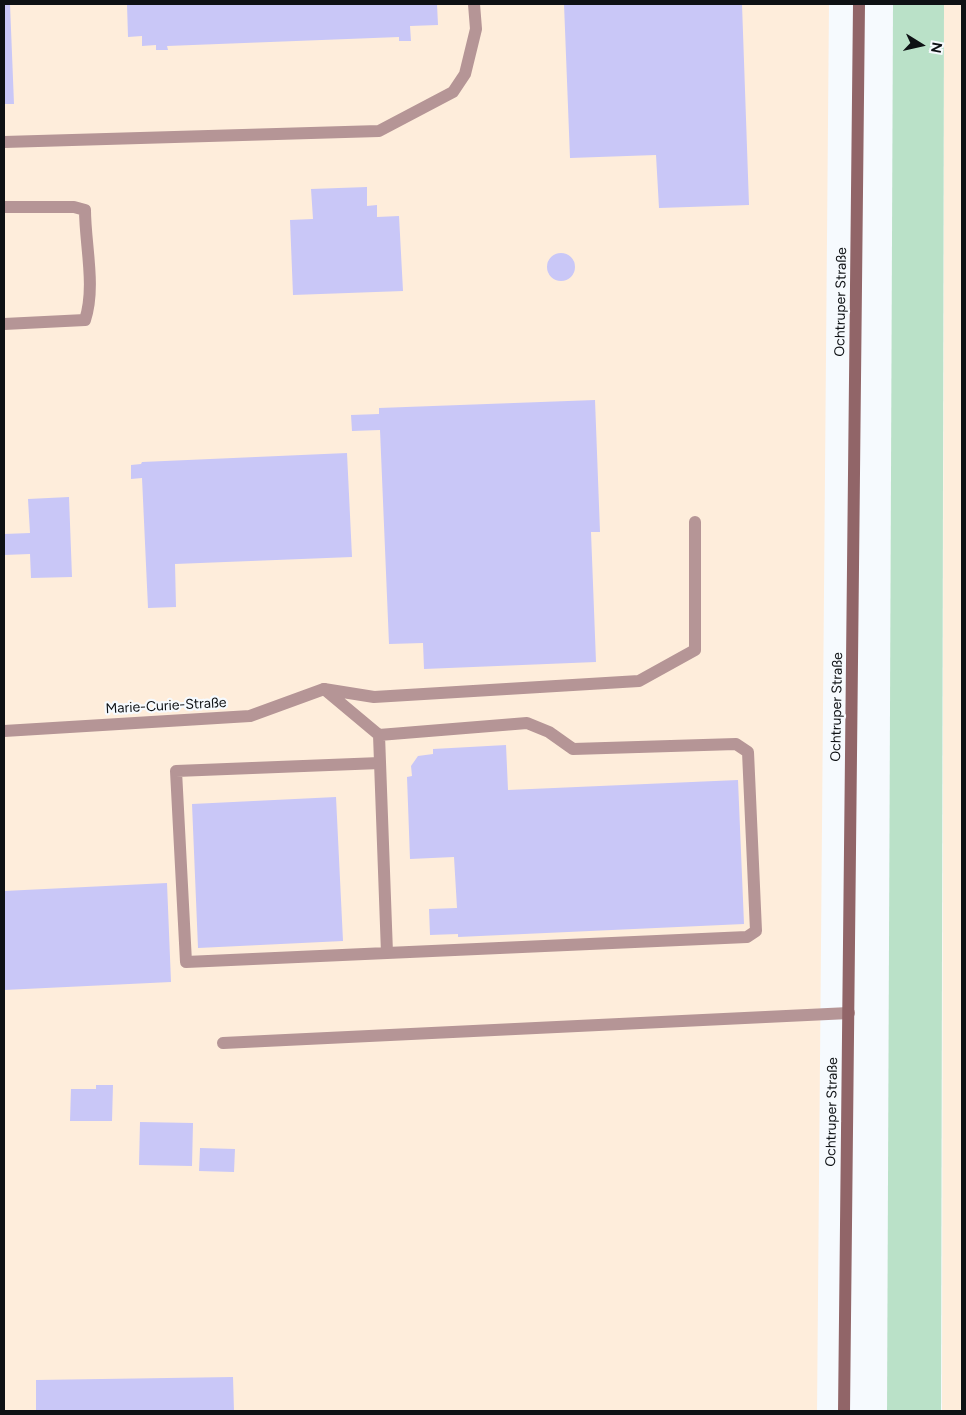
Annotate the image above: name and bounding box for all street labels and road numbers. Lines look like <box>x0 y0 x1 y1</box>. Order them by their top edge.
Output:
street label: Ochtruper Straße <box>832 247 850 357</box>
street label: Ochtruper Straße <box>828 652 846 762</box>
street label: Marie-Curie-Straße <box>105 694 227 718</box>
street label: Ochtruper Straße <box>823 1057 841 1167</box>

